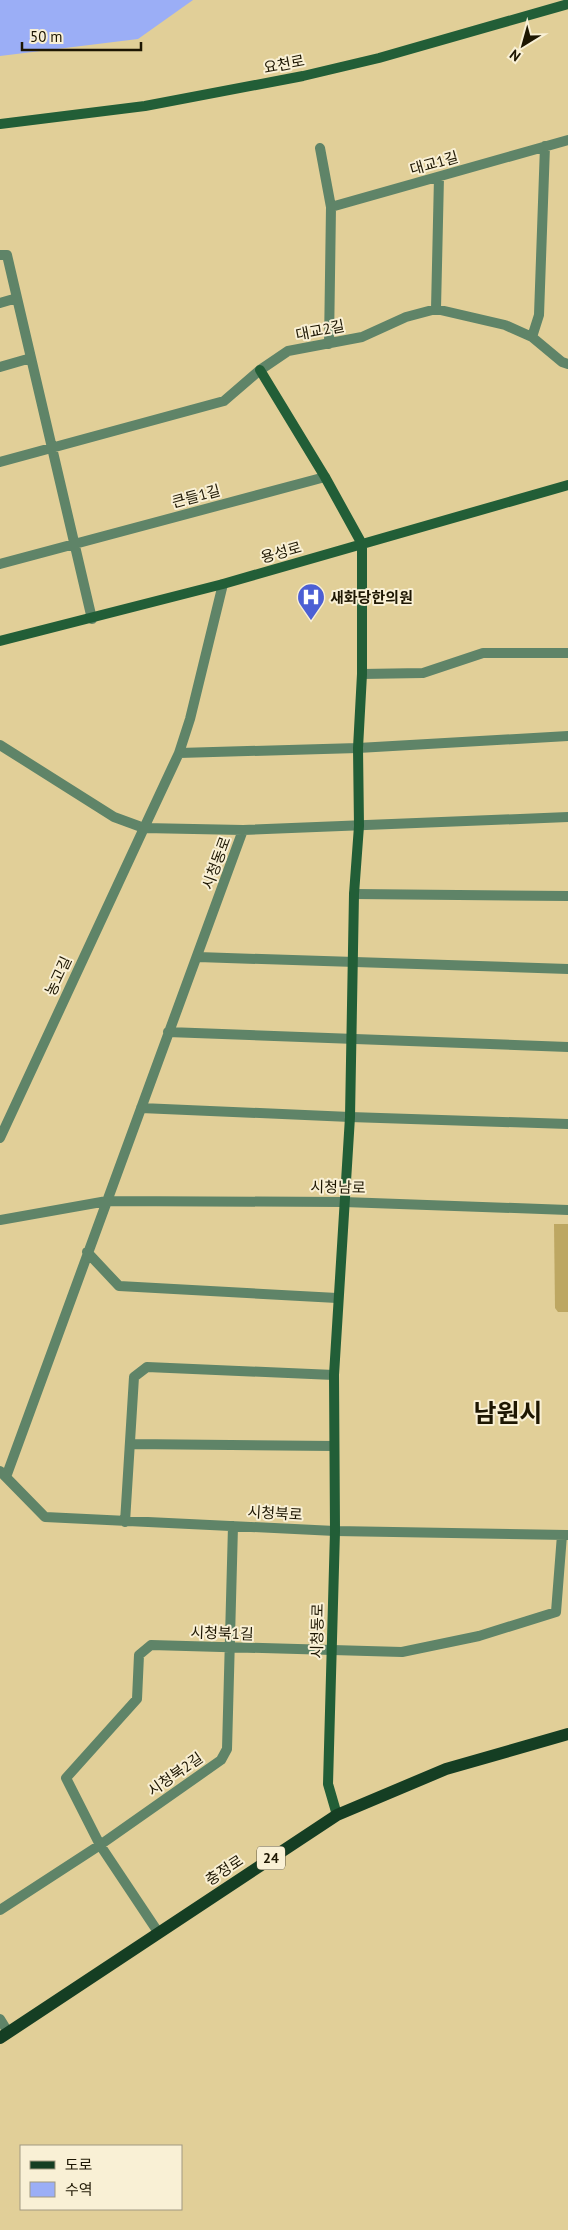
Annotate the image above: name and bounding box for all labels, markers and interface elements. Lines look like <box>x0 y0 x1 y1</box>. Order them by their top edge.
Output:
scale bar <box>22 20 141 52</box>
north arrow <box>498 20 548 70</box>
text: 50 m <box>30 27 63 46</box>
text: N <box>506 45 524 65</box>
street label: 요천로 <box>262 51 306 77</box>
street label: 대교1길 <box>408 147 460 179</box>
street label: 대교2길 <box>294 316 346 344</box>
street label: 큰들1길 <box>170 480 222 512</box>
street label: 용성로 <box>258 537 304 567</box>
hospital icon: 새화당한의원 <box>296 582 326 621</box>
place label: 새화당한의원 <box>330 588 413 607</box>
street label: 시청동로 <box>198 834 234 892</box>
street label: 농고길 <box>41 953 75 999</box>
street label: 시청남로 <box>310 1177 366 1197</box>
district label: 남원시 <box>473 1397 543 1429</box>
street label: 시청북로 <box>247 1502 303 1524</box>
street label: 시청동로 <box>307 1603 327 1659</box>
street label: 시청북1길 <box>190 1622 254 1644</box>
street label: 시청북2길 <box>144 1748 206 1800</box>
road number: 24 <box>257 1846 285 1870</box>
street label: 충정로 <box>201 1851 247 1889</box>
legend <box>20 2145 182 2210</box>
text: 도로 <box>65 2155 93 2174</box>
text: 수역 <box>65 2180 93 2199</box>

